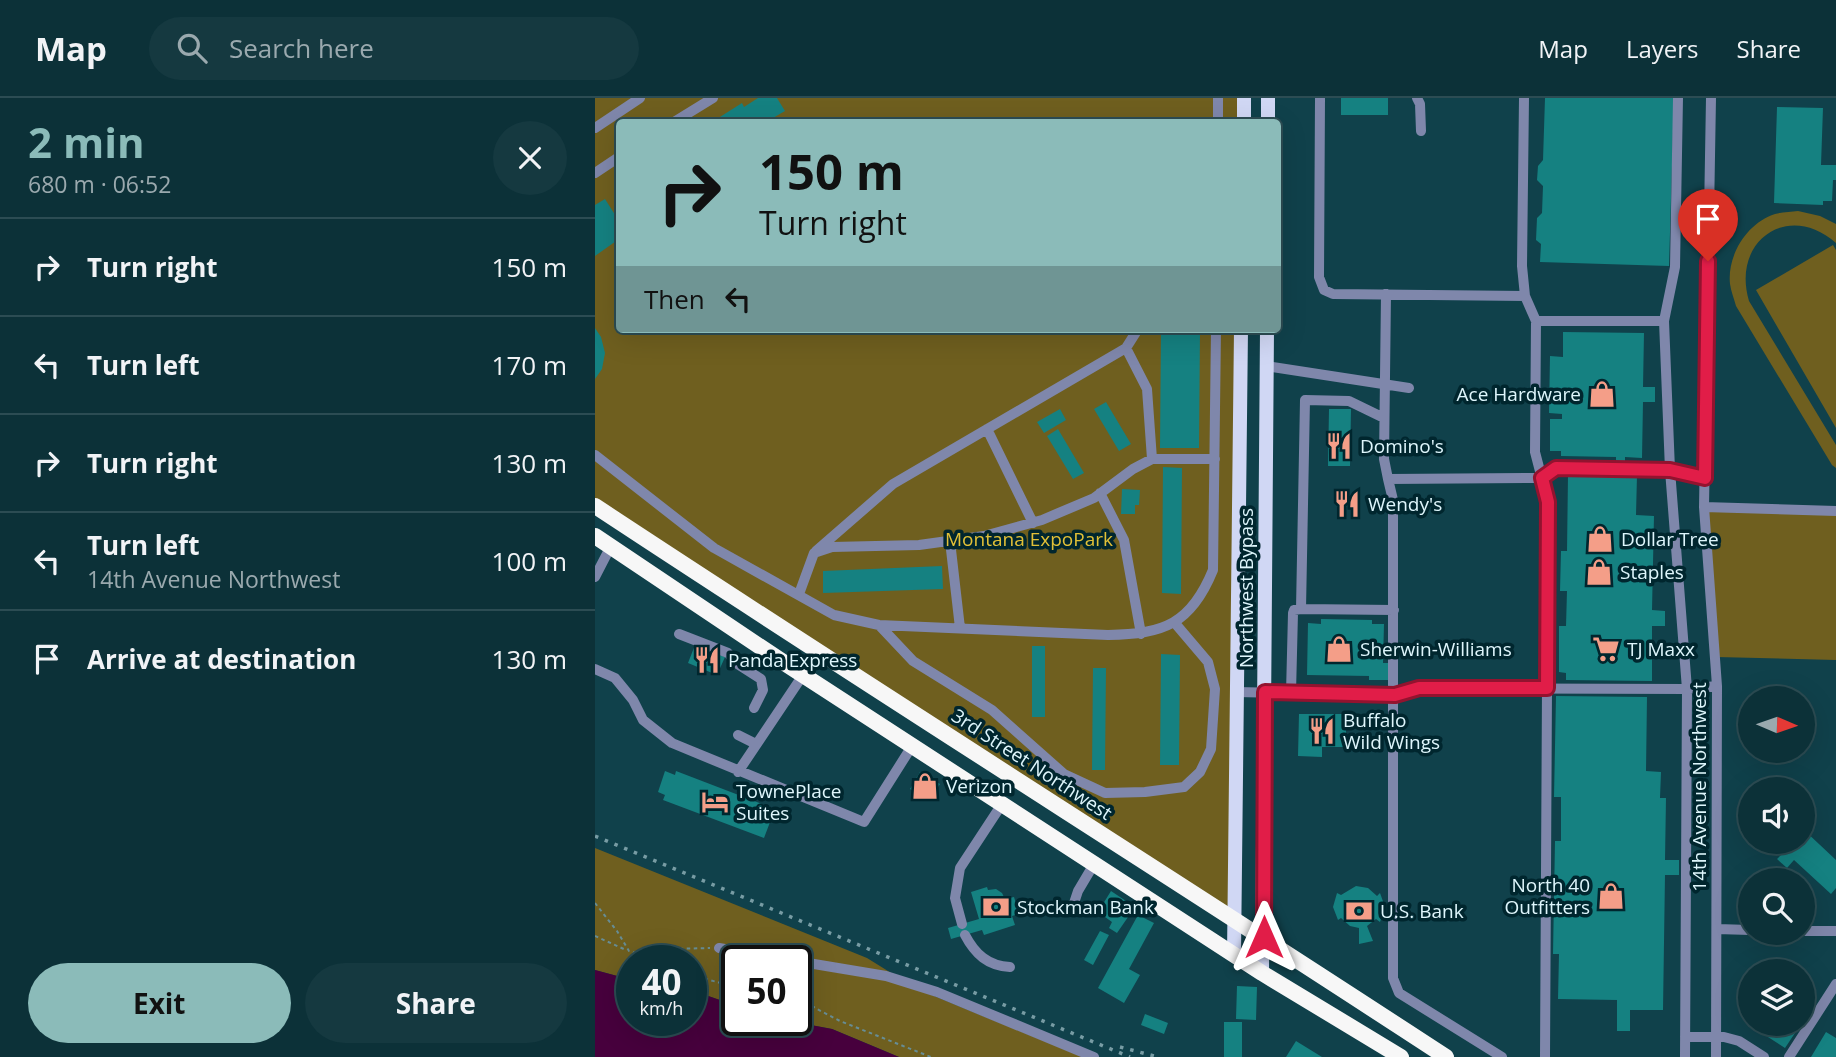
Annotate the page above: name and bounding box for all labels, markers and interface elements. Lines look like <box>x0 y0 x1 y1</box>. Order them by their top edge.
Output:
search box <box>149 17 639 80</box>
text: Map <box>35 26 107 71</box>
icon: search <box>173 29 211 67</box>
text: Search here <box>229 30 374 66</box>
text: Map <box>1538 32 1588 65</box>
text: Layers <box>1626 32 1699 65</box>
text: Share <box>1737 32 1801 65</box>
text: 2 min <box>28 113 145 170</box>
button: close <box>493 121 567 195</box>
text: 150 m <box>759 138 904 204</box>
icon: right <box>644 147 735 238</box>
text: 680 m · 06:52 <box>28 168 171 200</box>
pin <box>1678 189 1738 261</box>
icon: arrive <box>1689 200 1727 238</box>
text: Turn right <box>759 201 907 244</box>
icon: right <box>28 248 66 286</box>
text: Turn right <box>87 249 218 285</box>
text: 150 m <box>492 249 567 285</box>
icon: left <box>719 280 757 318</box>
text: Then <box>644 281 705 317</box>
icon: left <box>28 346 66 384</box>
text: Turn left <box>87 347 199 383</box>
text: 170 m <box>492 347 567 383</box>
shop icon: Ace Hardware <box>1587 379 1617 409</box>
place label: Ace Hardware <box>1457 381 1581 407</box>
restaurant icon: Domino's <box>1324 431 1354 461</box>
place label: Domino's <box>1360 433 1444 459</box>
icon: right <box>28 444 66 482</box>
text: Turn right <box>87 445 218 481</box>
text: 130 m <box>492 445 567 481</box>
restaurant icon: Wendy's <box>1332 489 1362 519</box>
place label: Wendy's <box>1368 491 1442 517</box>
street label: Northwest Bypass <box>1233 508 1259 668</box>
shop icon: Dollar Tree <box>1585 524 1615 554</box>
park label: Montana ExpoPark <box>945 526 1113 552</box>
place label: Dollar Tree <box>1621 526 1719 552</box>
text: Turn left <box>87 527 199 563</box>
icon: left <box>28 542 66 580</box>
text: 100 m <box>492 543 567 579</box>
shop icon: Staples <box>1584 557 1614 587</box>
place label: Staples <box>1620 559 1684 585</box>
text: 14th Avenue Northwest <box>87 563 340 595</box>
shop icon: Sherwin-Williams <box>1324 634 1354 664</box>
supermarket icon: TJ Maxx <box>1591 634 1621 664</box>
place label: Sherwin-Williams <box>1360 636 1512 662</box>
place label: TJ Maxx <box>1627 636 1695 662</box>
icon: arrive <box>28 640 66 678</box>
text: Arrive at destination <box>87 641 356 677</box>
text: 130 m <box>492 641 567 677</box>
restaurant icon: Panda Express <box>692 645 722 675</box>
place label: Panda Express <box>728 647 857 673</box>
street label: 14th Avenue Northwest <box>1686 682 1712 892</box>
north arrow <box>1738 686 1815 763</box>
map controls <box>1738 686 1815 1036</box>
street label: 3rd Street Northwest <box>947 702 1117 826</box>
place label: Buffalo Wild Wings <box>1343 707 1440 755</box>
restaurant icon: Buffalo Wild Wings <box>1307 716 1337 746</box>
shop icon: Verizon <box>910 771 940 801</box>
place label: Verizon <box>946 773 1013 799</box>
button: sound <box>1738 777 1815 854</box>
place label: TownePlace Suites <box>736 778 842 826</box>
hotel icon: TownePlace Suites <box>700 787 730 817</box>
button: search <box>1738 868 1815 945</box>
place label: North 40 Outfitters <box>1505 872 1590 920</box>
shop icon: North 40 Outfitters <box>1596 881 1626 911</box>
bank icon: Stockman Bank <box>981 892 1011 922</box>
place label: Stockman Bank <box>1017 894 1154 920</box>
bank icon: U.S. Bank <box>1344 896 1374 926</box>
place label: U.S. Bank <box>1380 898 1464 924</box>
position arrow <box>1227 900 1301 974</box>
speed limit sign: 50 <box>721 945 812 1036</box>
text: 40 <box>641 958 682 1005</box>
button: layers <box>1738 959 1815 1036</box>
button: Exit <box>28 963 291 1043</box>
button: Share <box>305 963 567 1043</box>
text: km/h <box>640 996 683 1020</box>

